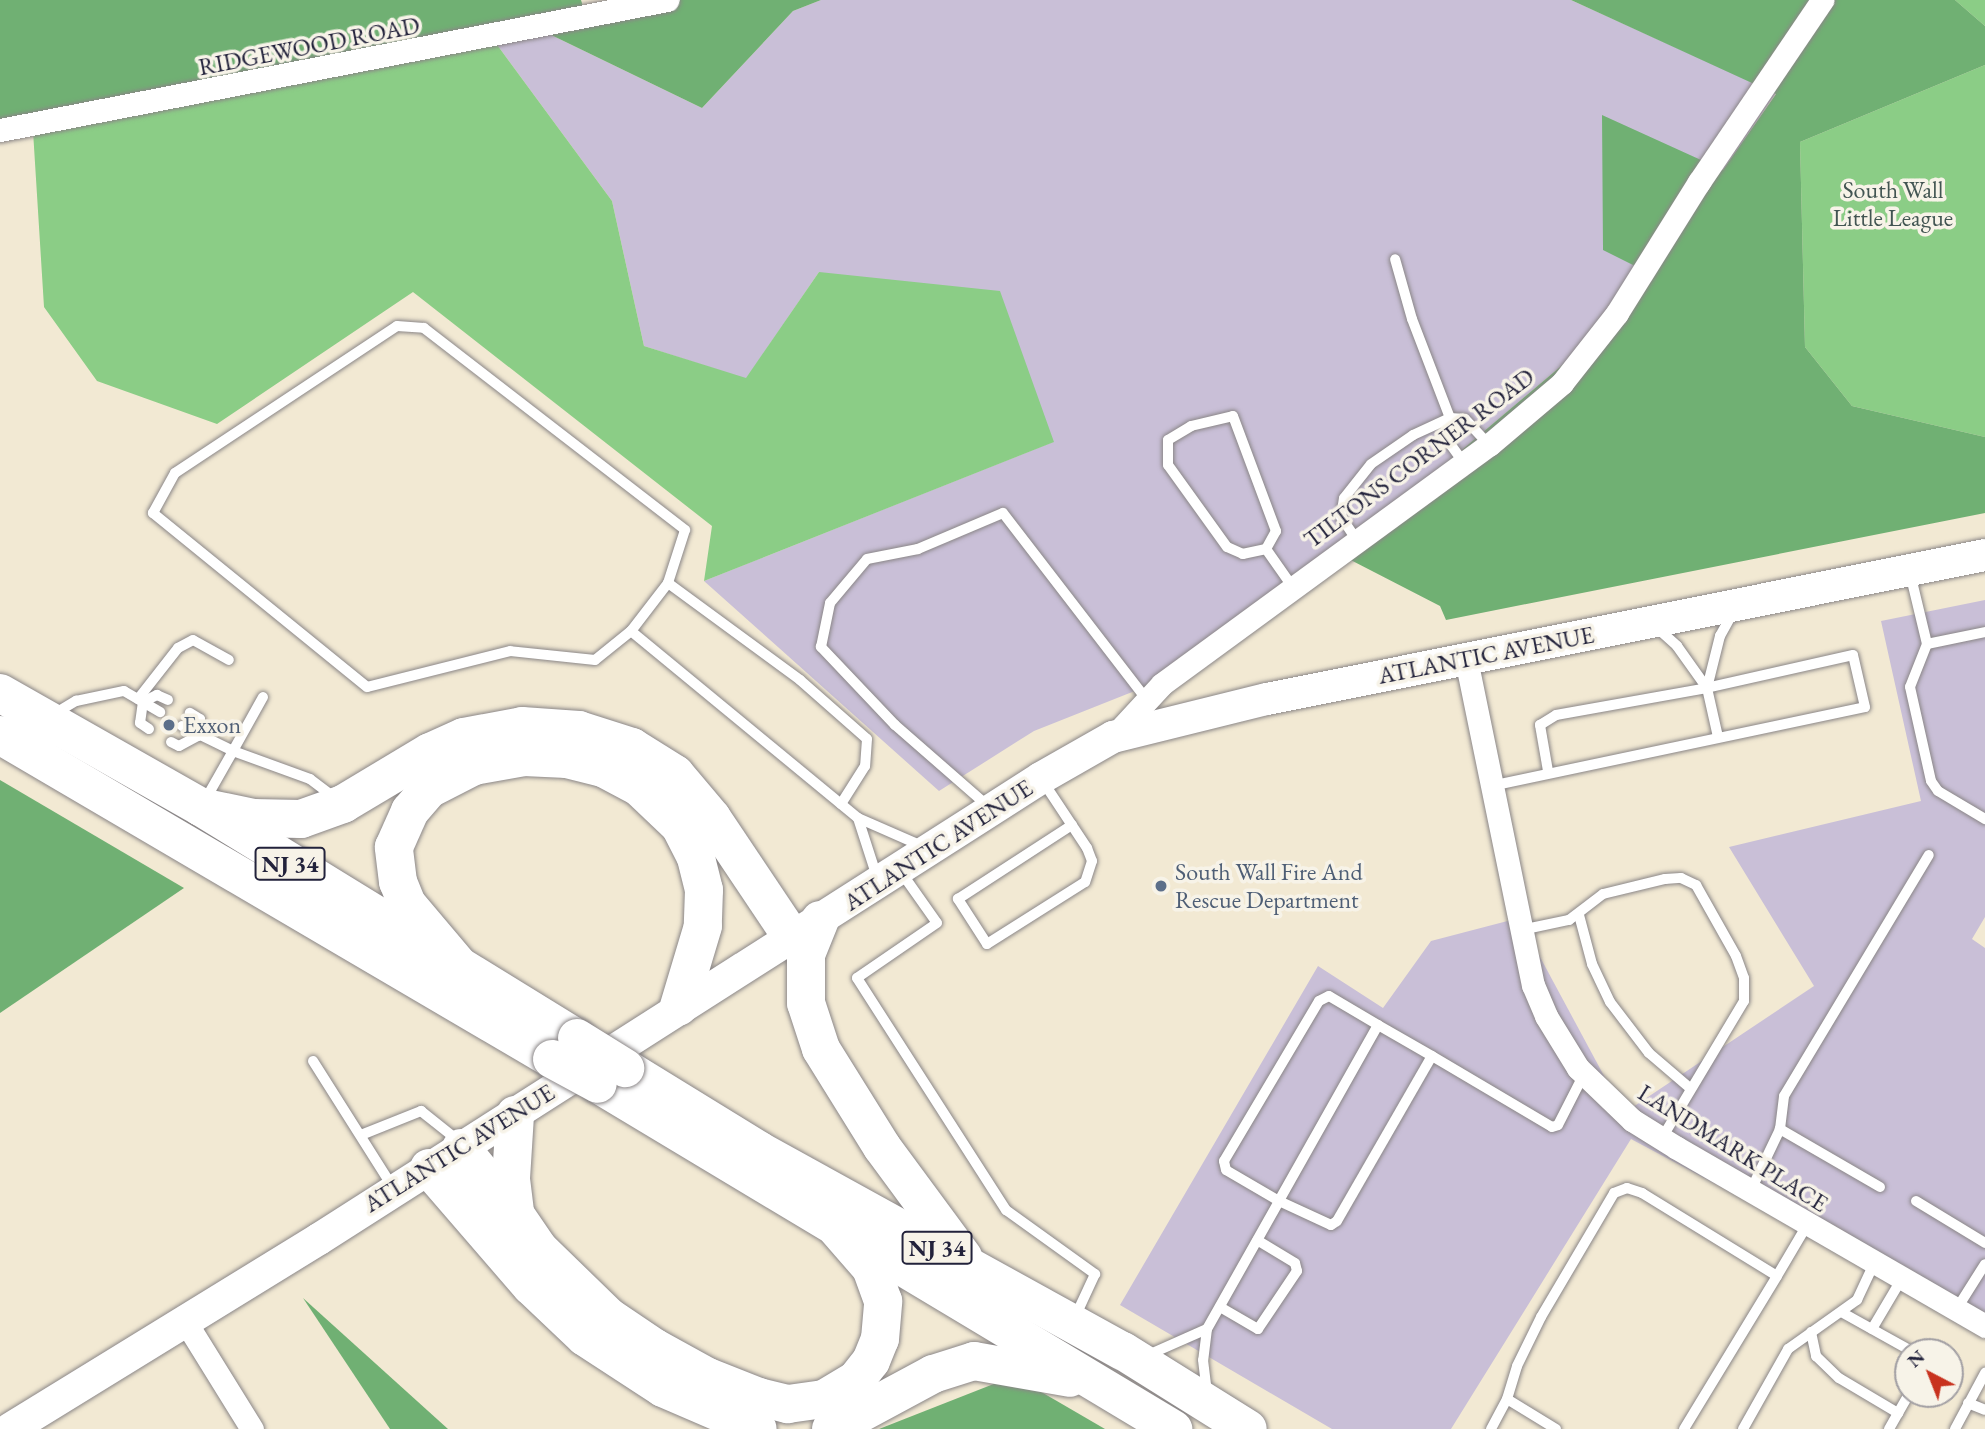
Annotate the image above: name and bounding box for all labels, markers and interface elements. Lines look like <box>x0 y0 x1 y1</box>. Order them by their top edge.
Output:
street label: RIDGEWOOD ROAD <box>196 10 422 82</box>
park label: South Wall Little League <box>1833 176 1953 232</box>
street label: TILTONS CORNER ROAD <box>1298 362 1540 554</box>
street label: ATLANTIC AVENUE <box>1376 620 1596 690</box>
place label: Exxon <box>183 711 241 739</box>
marker: Exxon <box>161 717 177 733</box>
street label: ATLANTIC AVENUE <box>838 773 1038 917</box>
road number: NJ 34 <box>253 844 327 884</box>
place label: South Wall Fire And Rescue Department <box>1175 858 1363 914</box>
marker: South Wall Fire And Rescue Department <box>1153 878 1169 894</box>
street label: ATLANTIC AVENUE <box>358 1078 560 1218</box>
street label: LANDMARK PLACE <box>1633 1078 1833 1218</box>
road number: NJ 34 <box>900 1228 974 1268</box>
north arrow <box>1894 1338 1964 1408</box>
text: N <box>1902 1344 1930 1373</box>

